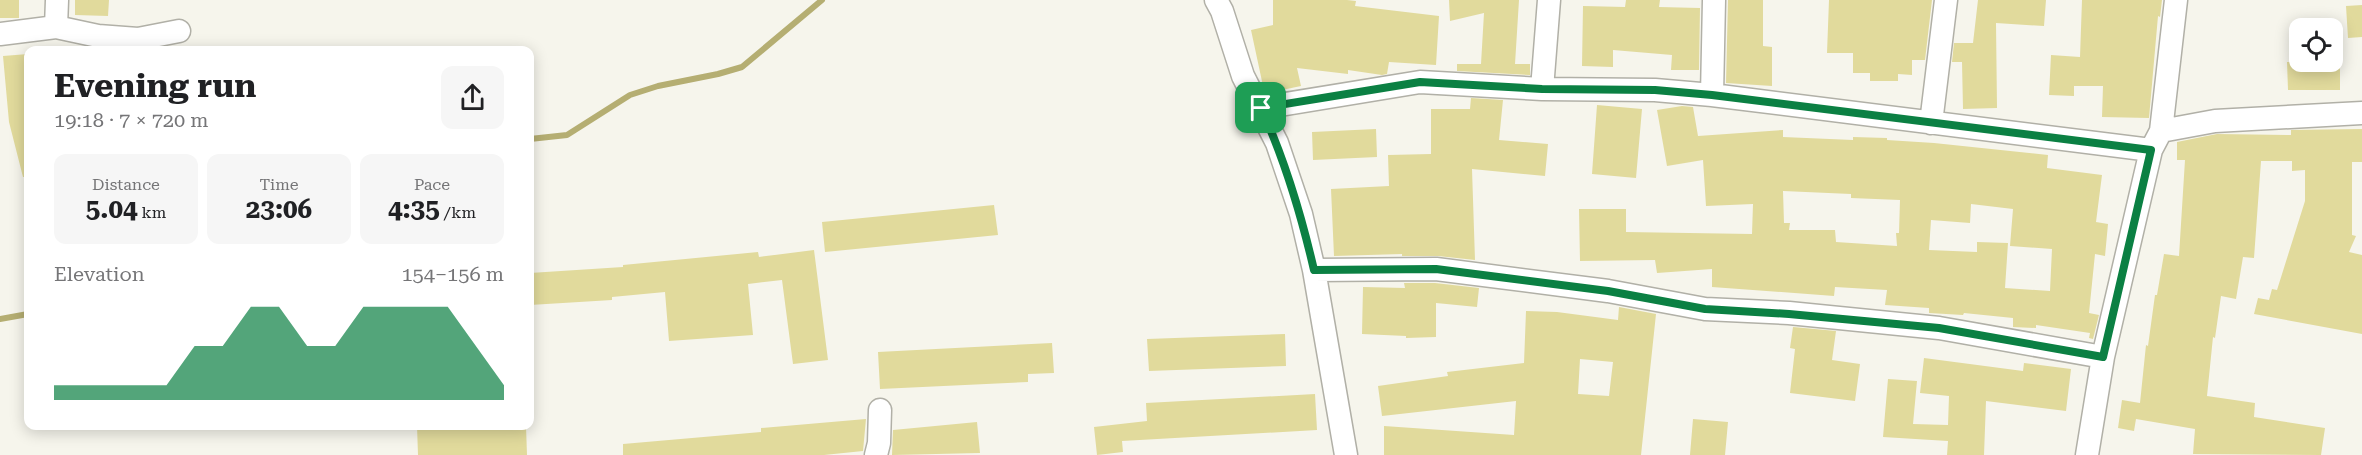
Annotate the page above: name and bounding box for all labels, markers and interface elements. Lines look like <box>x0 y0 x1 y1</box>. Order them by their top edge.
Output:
map controls <box>2289 18 2343 72</box>
button: locate <box>2289 18 2343 72</box>
text: Evening run <box>54 66 256 105</box>
button: share <box>441 66 504 129</box>
pin <box>1235 82 1286 133</box>
icon: arrive <box>1244 91 1277 124</box>
text: 19:18 · 7 × 720 m <box>54 108 209 132</box>
text: Distance <box>92 175 160 194</box>
text: Time <box>259 175 299 194</box>
text: Pace <box>414 175 450 194</box>
text: 5.04 <box>86 194 138 224</box>
text: 23:06 <box>246 194 312 224</box>
text: 4:35 <box>388 194 440 224</box>
text: km <box>138 203 166 222</box>
text: /km <box>440 203 476 222</box>
text: Elevation <box>54 262 145 286</box>
text: 154–156 m <box>401 262 504 286</box>

